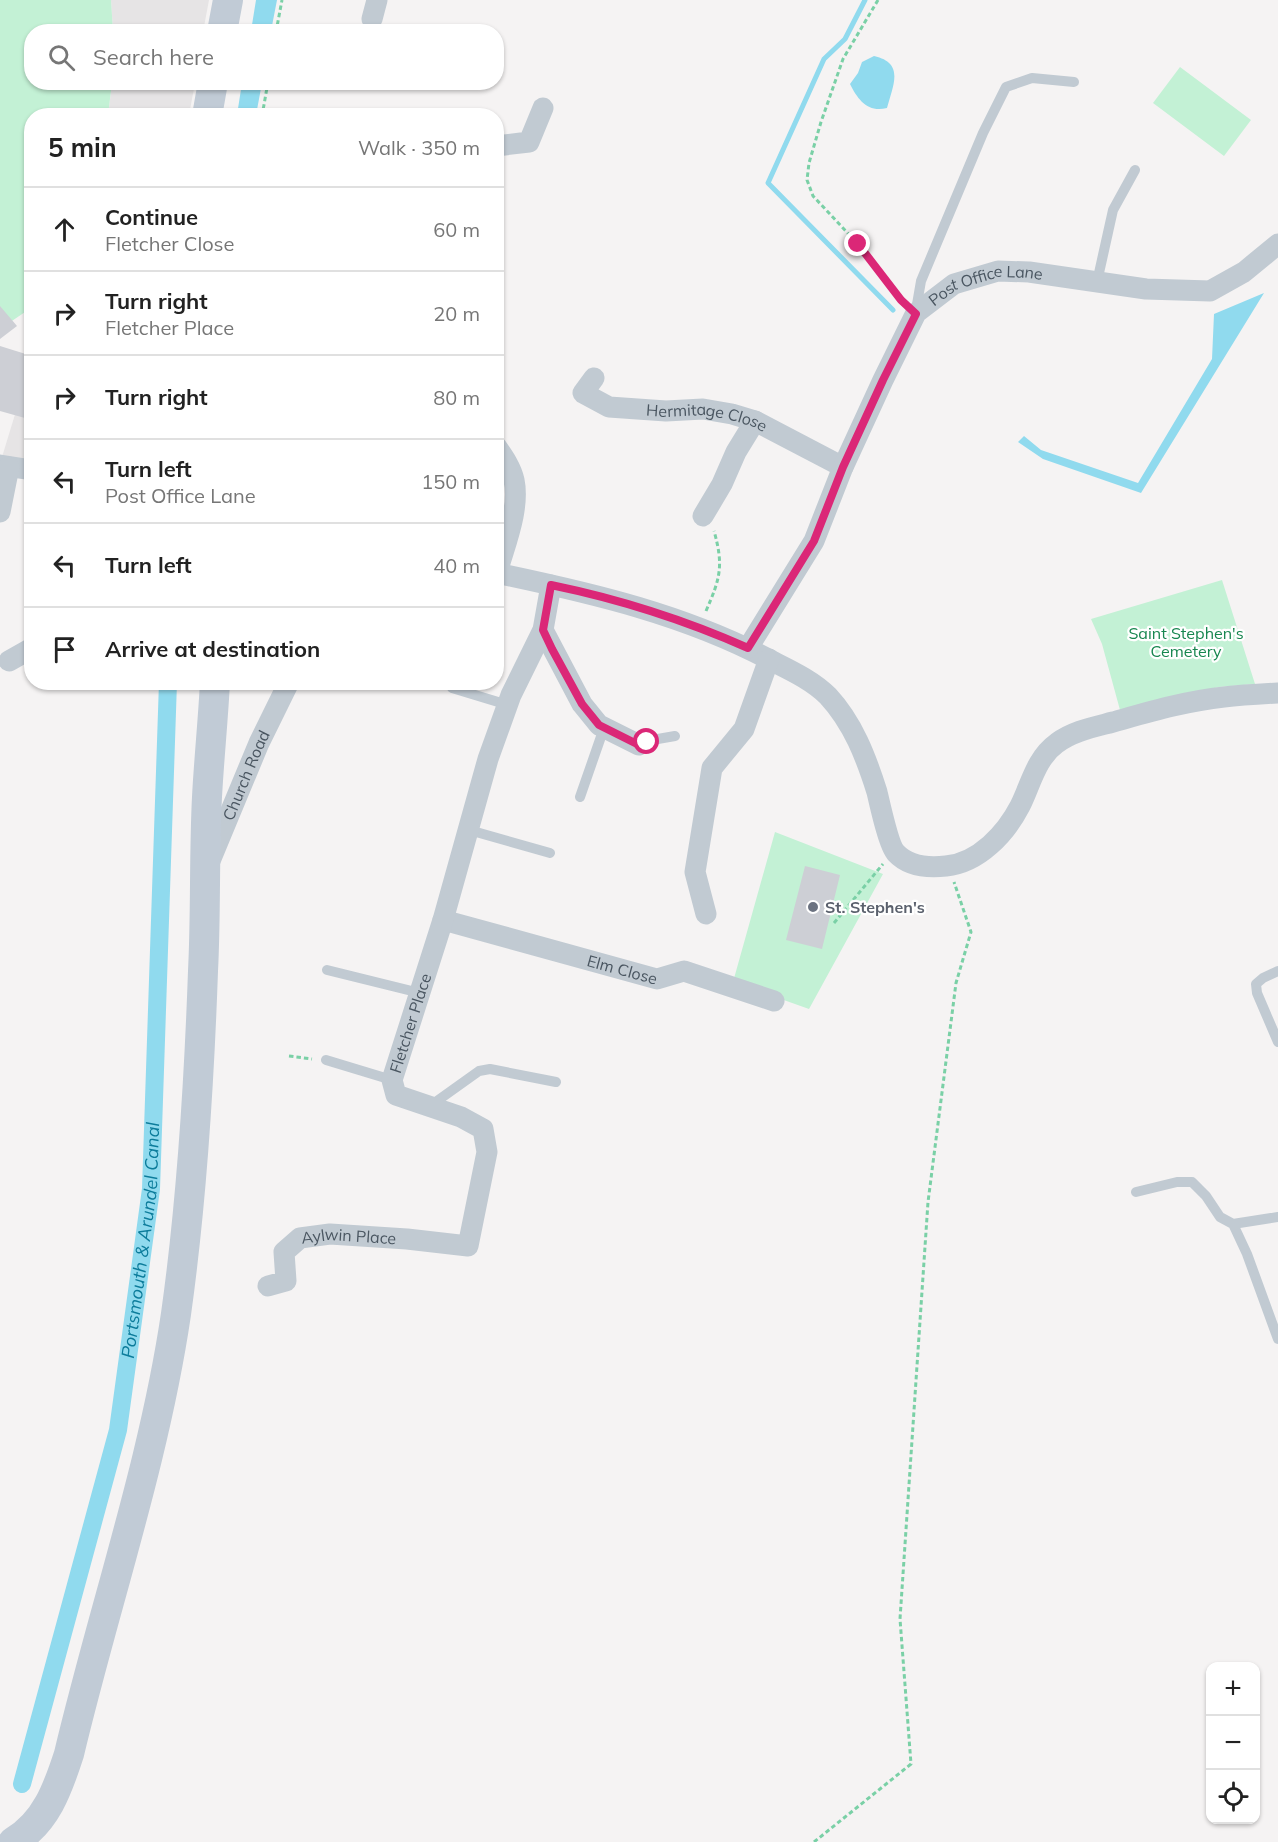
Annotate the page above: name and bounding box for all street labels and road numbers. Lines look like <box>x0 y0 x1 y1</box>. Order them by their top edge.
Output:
street label: Post Office Lane <box>924 261 1044 310</box>
street label: Hermitage Close <box>646 399 771 436</box>
street label: Church Road <box>218 727 274 823</box>
street label: Elm Close <box>585 950 660 989</box>
street label: Fletcher Place <box>385 971 435 1075</box>
street label: Aylwin Place <box>300 1224 397 1248</box>

